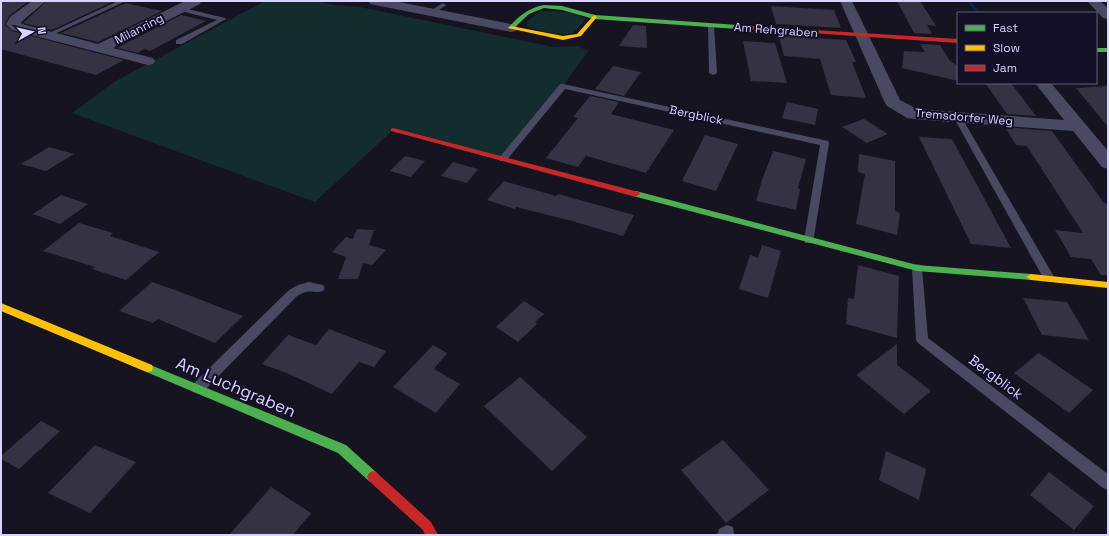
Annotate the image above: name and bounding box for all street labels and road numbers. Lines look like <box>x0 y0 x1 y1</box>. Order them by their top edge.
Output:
street label: Milanring <box>112 10 166 48</box>
street label: Am Rehgraben <box>733 19 819 41</box>
street label: Bergblick <box>668 102 725 129</box>
street label: Tremsdorfer Weg <box>914 105 1014 129</box>
street label: Bergblick <box>965 351 1027 404</box>
street label: Am Luchgraben <box>173 352 299 422</box>

